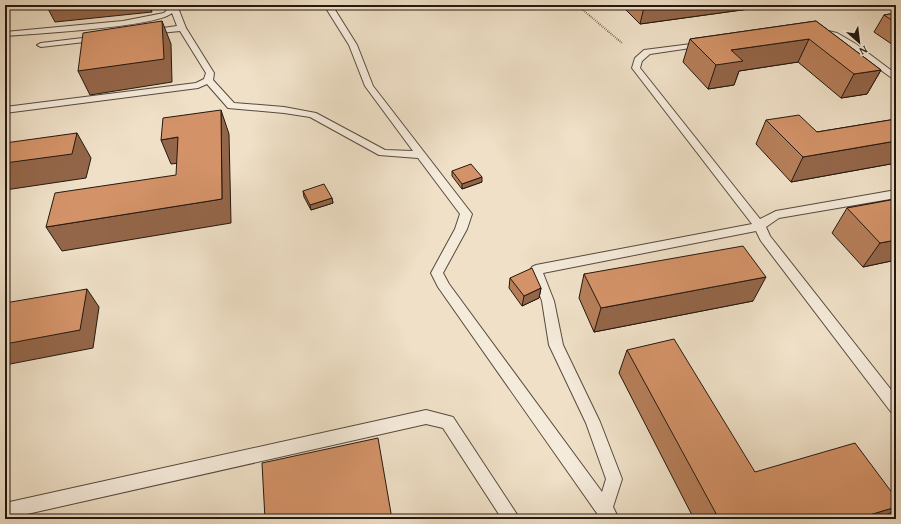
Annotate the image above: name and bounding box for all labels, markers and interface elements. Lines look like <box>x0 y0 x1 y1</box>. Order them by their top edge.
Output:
north arrow <box>839 22 879 62</box>
text: N <box>856 42 871 60</box>

